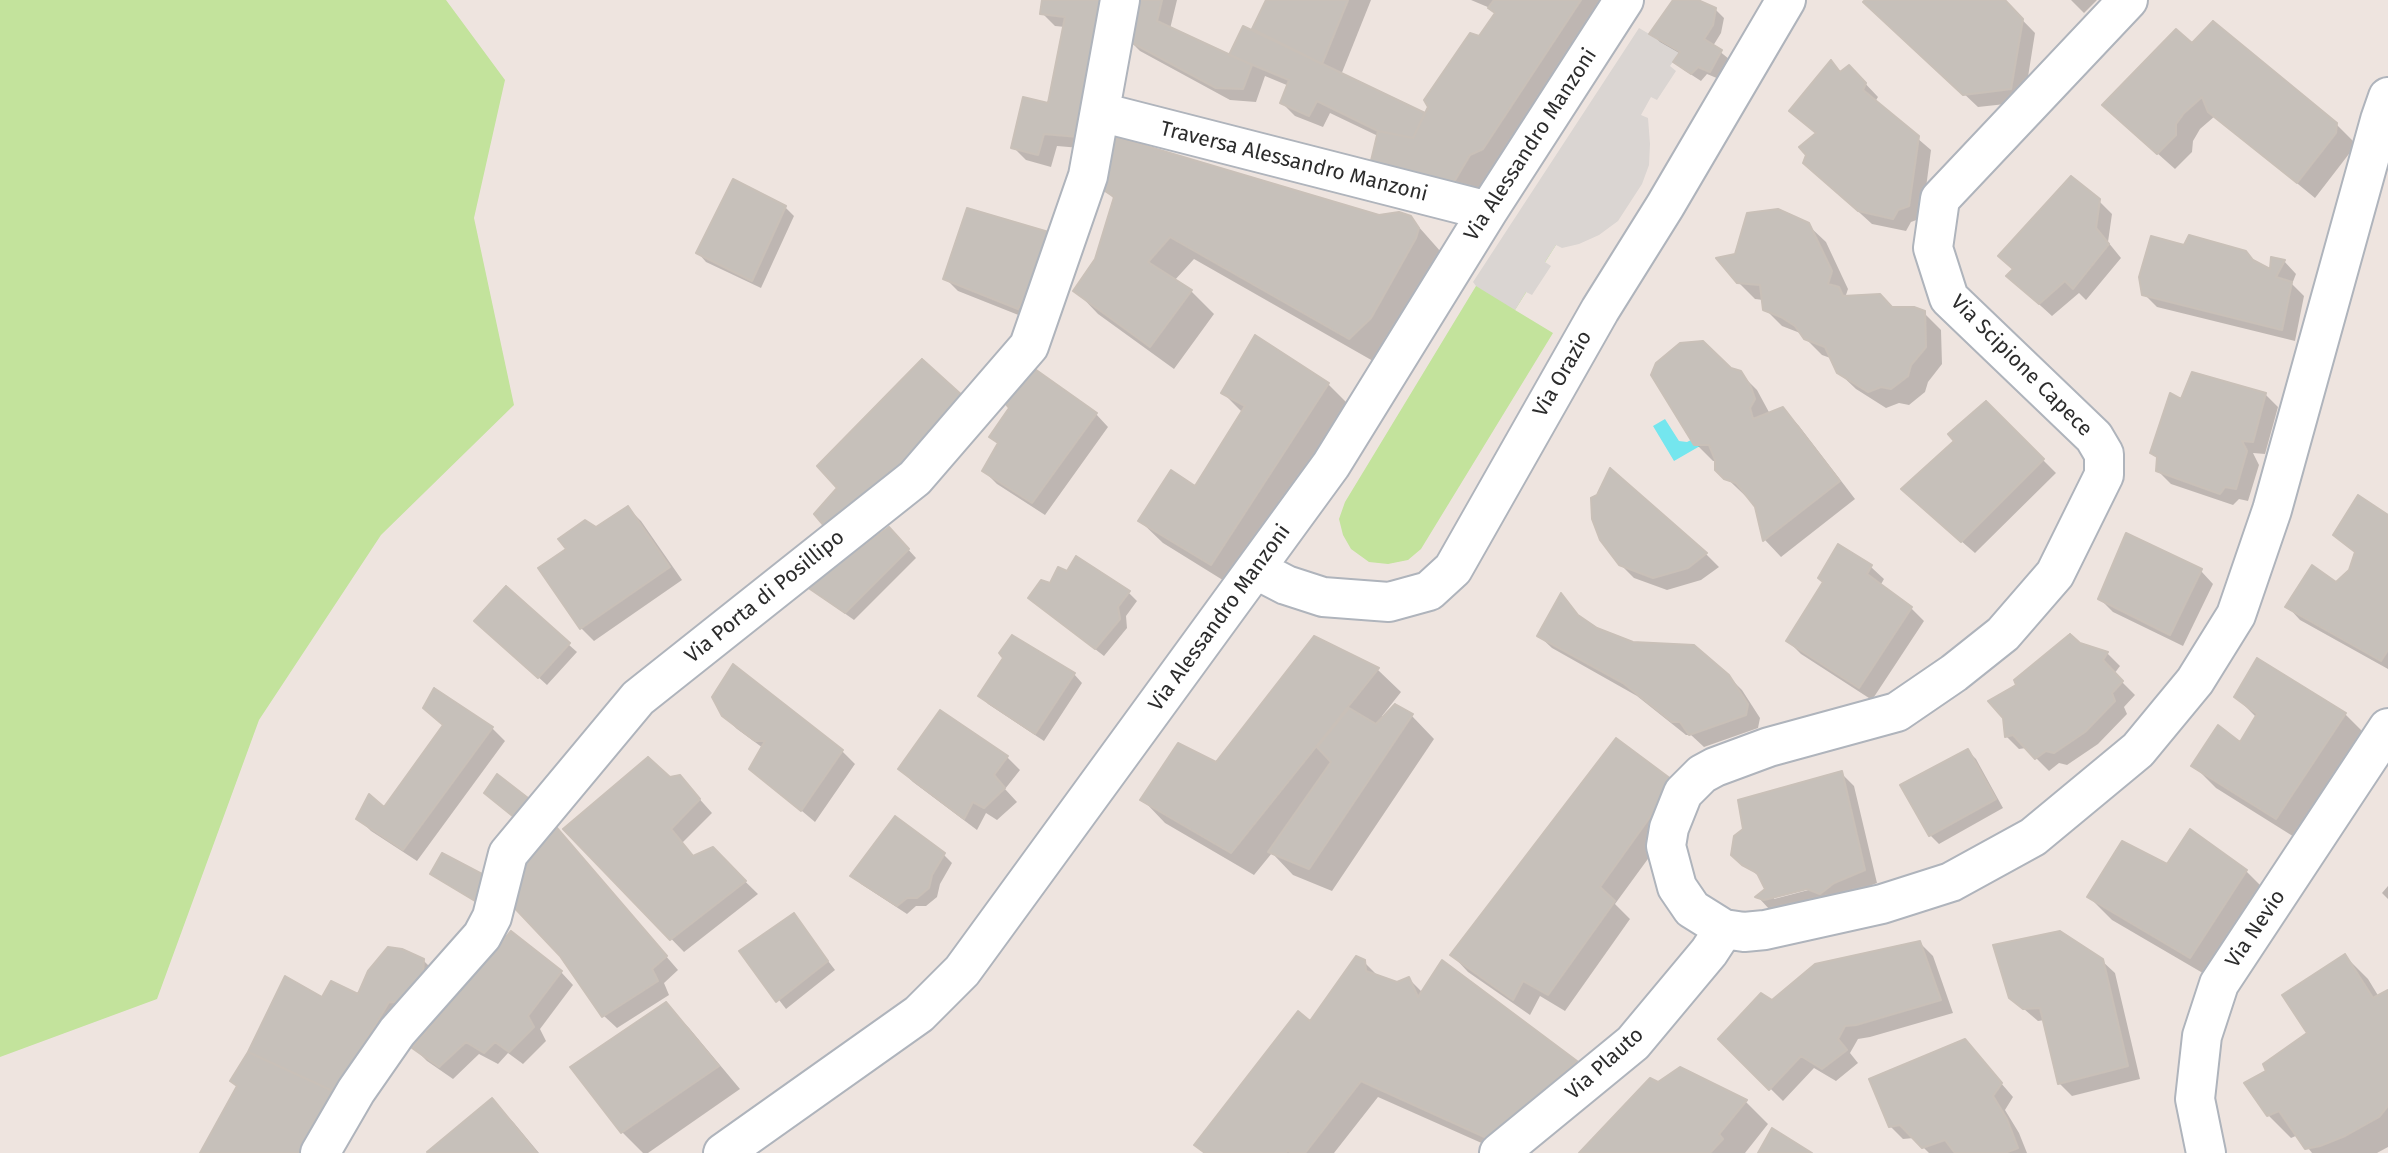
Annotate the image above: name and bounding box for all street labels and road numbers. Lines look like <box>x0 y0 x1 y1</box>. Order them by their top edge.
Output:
street label: Via Alessandro Manzoni <box>1459 44 1603 246</box>
street label: Traversa Alessandro Manzoni <box>1158 117 1430 207</box>
street label: Via Scipione Capece <box>1945 290 2097 442</box>
street label: Via Orazio <box>1528 326 1598 422</box>
street label: Via Alessandro Manzoni <box>1144 520 1296 716</box>
street label: Via Porta di Posillipo <box>680 525 850 669</box>
street label: Via Nevio <box>2221 885 2291 973</box>
street label: Via Plauto <box>1561 1023 1649 1105</box>

